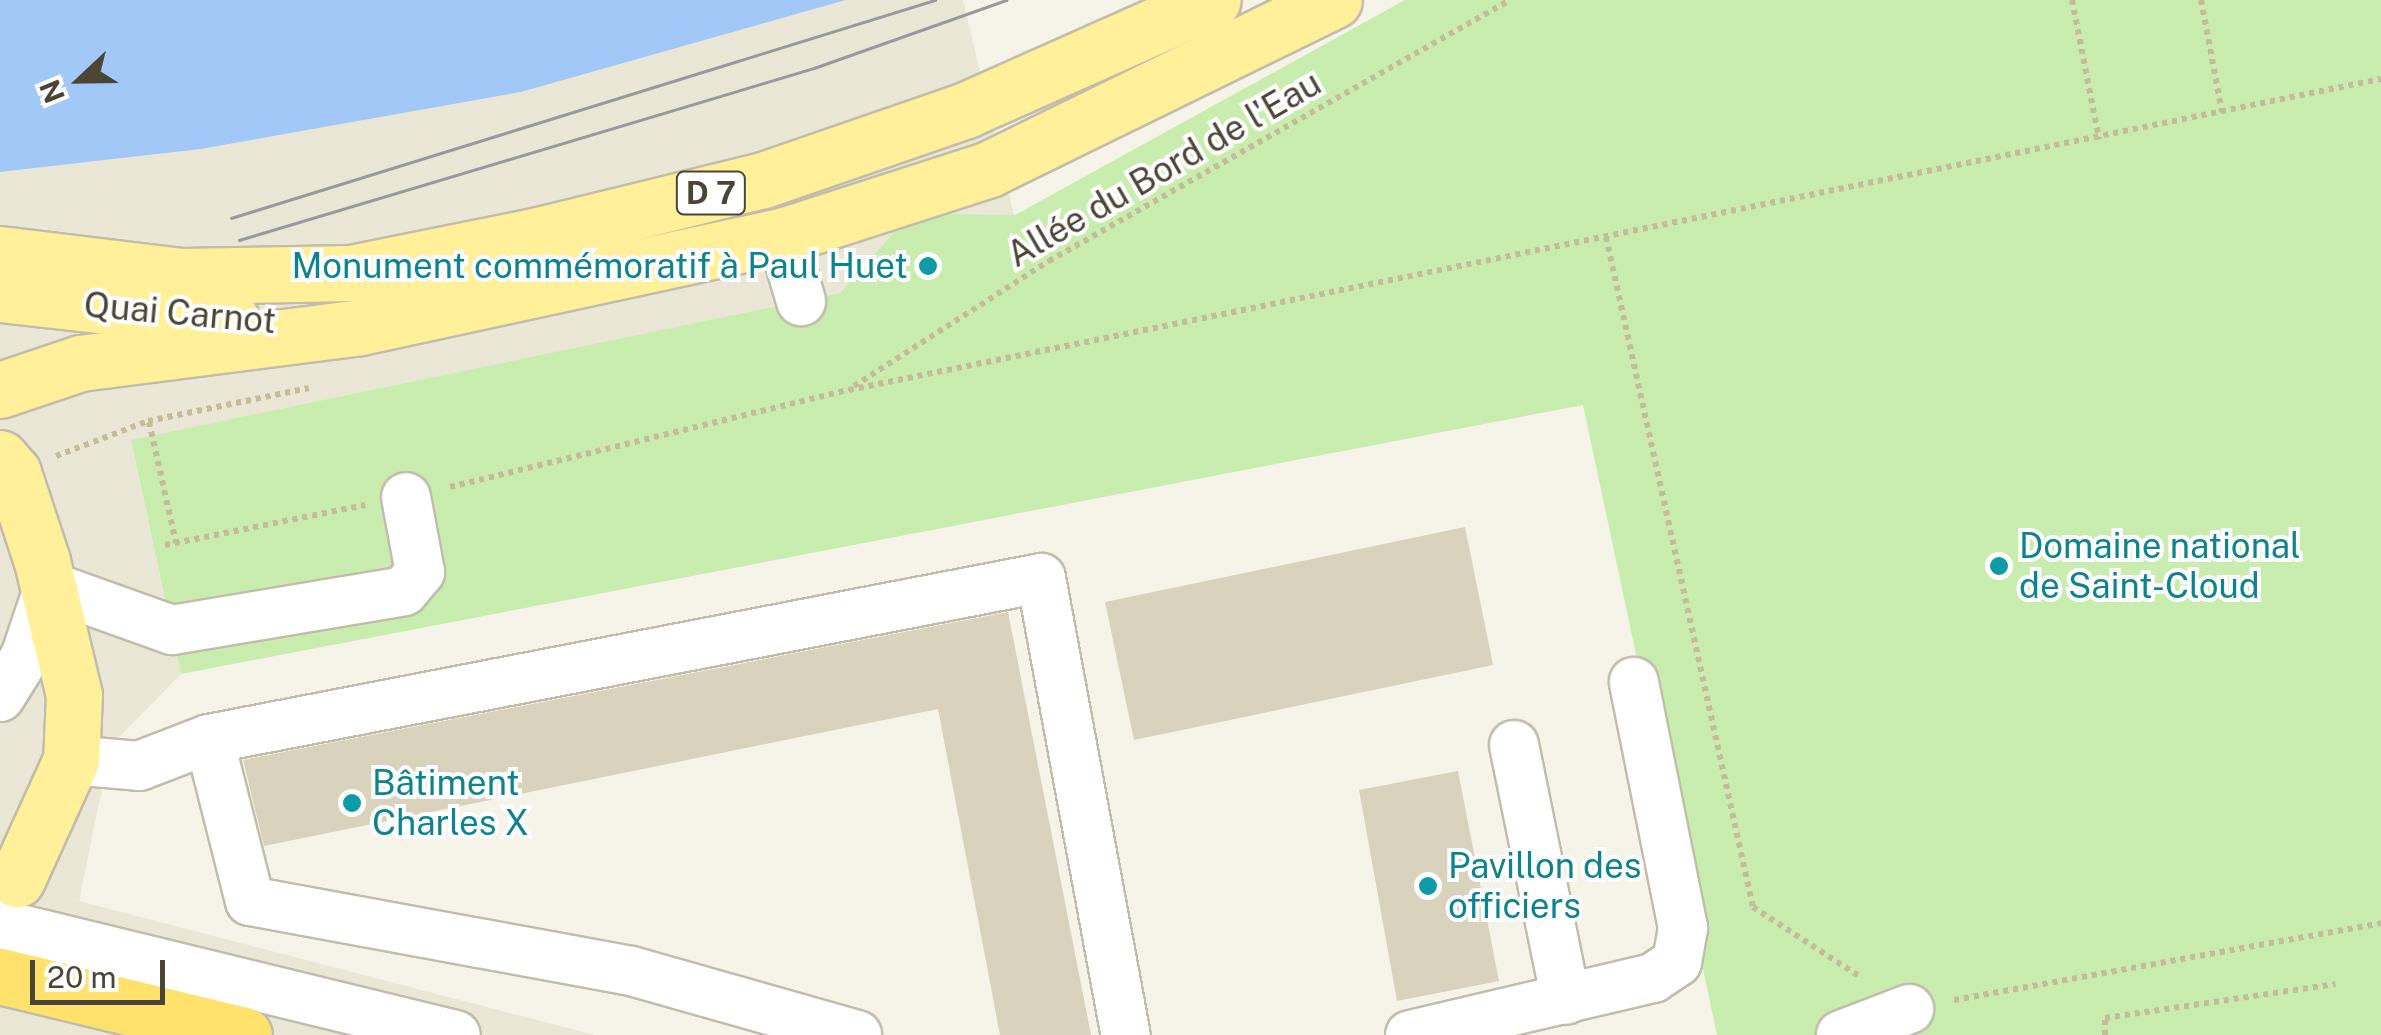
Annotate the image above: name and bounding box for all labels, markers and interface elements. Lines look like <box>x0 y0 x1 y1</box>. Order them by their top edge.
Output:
north arrow <box>30 30 130 130</box>
street label: Allée du Bord de l'Eau <box>999 62 1329 276</box>
text: N <box>32 75 71 108</box>
road number: D 7 <box>674 166 748 220</box>
place label: Monument commémoratif à Paul Huet <box>291 245 908 287</box>
marker: Monument commémoratif à Paul Huet <box>917 255 939 277</box>
street label: Quai Carnot <box>82 284 278 342</box>
place label: Domaine national de Saint-Cloud <box>2019 525 2301 607</box>
marker: Domaine national de Saint-Cloud <box>1988 555 2010 577</box>
place label: Bâtiment Charles X <box>372 762 529 844</box>
marker: Bâtiment Charles X <box>341 792 363 814</box>
place label: Pavillon des officiers <box>1448 845 1642 927</box>
marker: Pavillon des officiers <box>1417 875 1439 897</box>
scale bar <box>35 940 170 1002</box>
text: 20 m <box>47 959 116 995</box>

